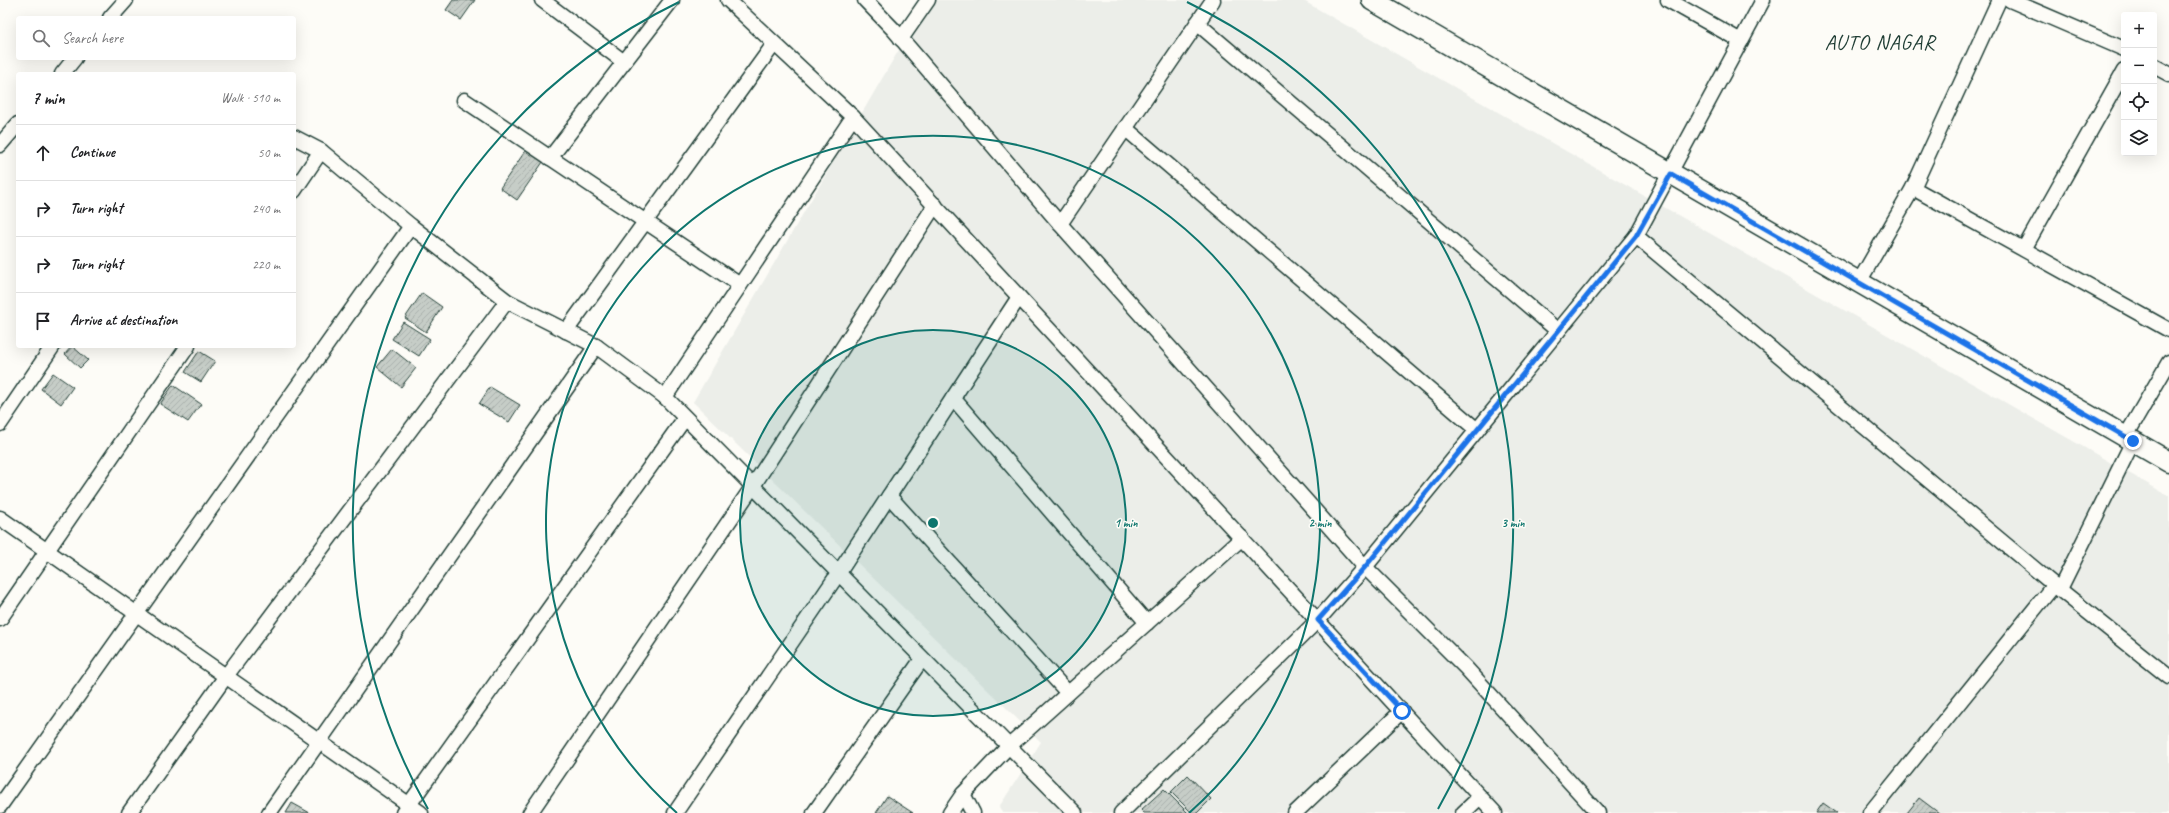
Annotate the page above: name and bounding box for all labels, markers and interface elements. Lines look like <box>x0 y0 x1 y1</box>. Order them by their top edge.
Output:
map controls <box>2121 12 2157 156</box>
button: + <box>2121 12 2157 48</box>
search box <box>16 16 296 60</box>
icon: search <box>30 27 52 49</box>
text: Search here <box>62 29 123 48</box>
district label: AUTO NAGAR <box>1825 29 1937 55</box>
button: − <box>2121 48 2157 84</box>
button: locate <box>2121 84 2157 120</box>
text: 7 min <box>32 88 65 109</box>
text: Walk · 510 m <box>221 90 280 106</box>
button: layers <box>2121 120 2157 156</box>
icon: ahead <box>32 142 54 164</box>
text: Continue <box>70 143 115 162</box>
text: 50 m <box>258 145 280 161</box>
icon: right <box>32 198 54 220</box>
text: Turn right <box>70 199 123 218</box>
text: 240 m <box>252 201 280 217</box>
icon: right <box>32 254 54 276</box>
text: Turn right <box>70 255 123 274</box>
text: 220 m <box>252 257 280 273</box>
icon: arrive <box>32 310 54 332</box>
text: Arrive at destination <box>70 311 177 330</box>
route end <box>2124 432 2142 450</box>
text: 1 min <box>1115 515 1138 531</box>
text: 2 min <box>1309 515 1332 531</box>
text: 3 min <box>1502 515 1525 531</box>
centre of rings <box>926 516 940 530</box>
route start <box>1393 702 1411 720</box>

